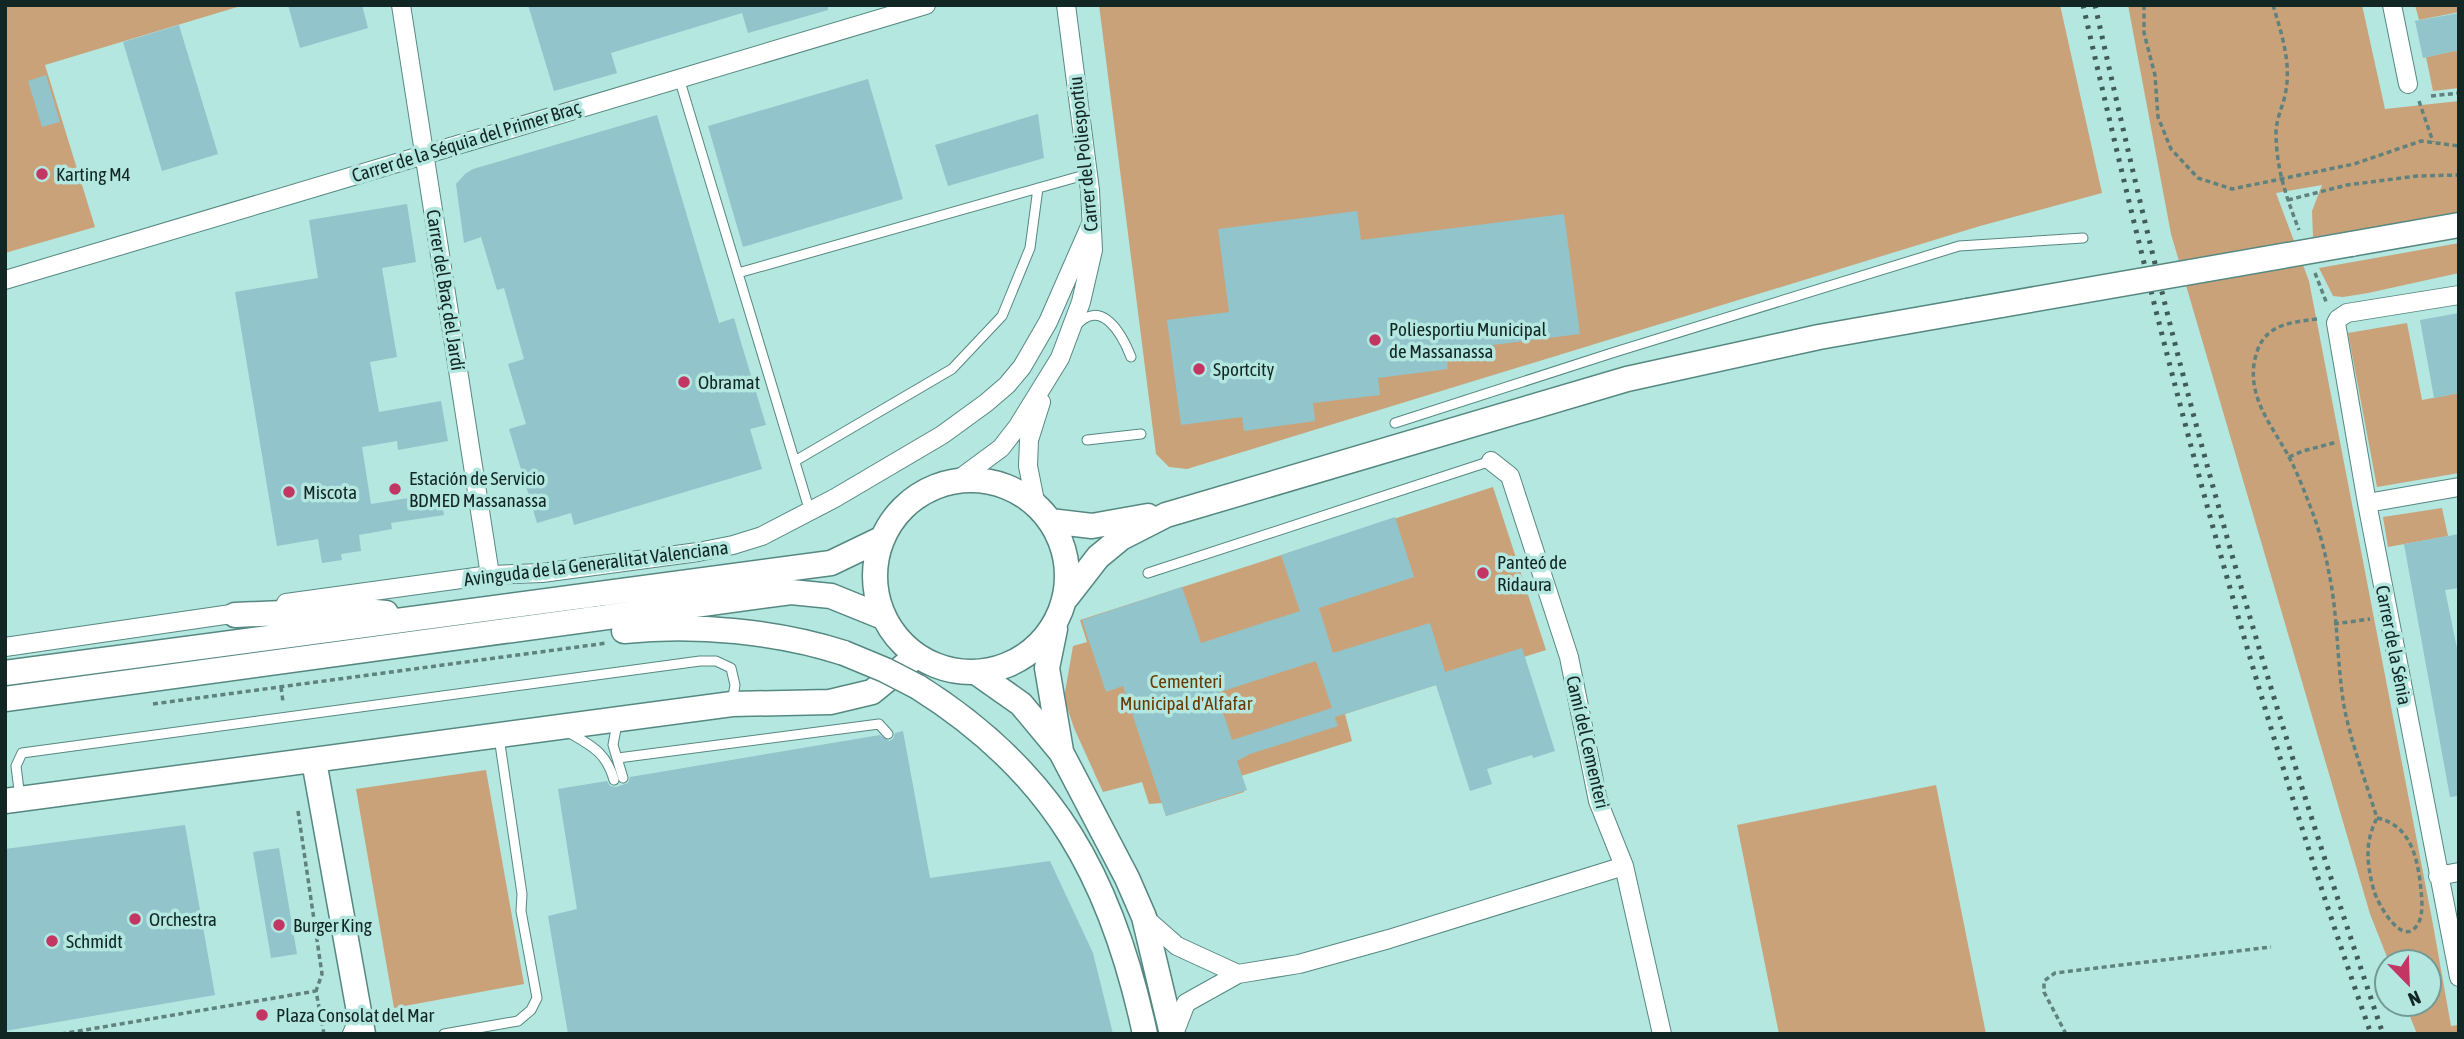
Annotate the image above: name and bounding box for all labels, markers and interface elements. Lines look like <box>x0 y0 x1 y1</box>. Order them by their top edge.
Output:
street label: Carrer del Poliesportiu <box>1064 75 1102 233</box>
street label: Carrer de la Séquia del Primer Braç <box>349 95 584 186</box>
place label: Karting M4 <box>56 163 131 185</box>
marker: Karting M4 <box>34 166 50 182</box>
street label: Carrer del Braç del Jardí <box>422 208 470 372</box>
place label: Poliesportiu Municipal de Massanassa <box>1389 318 1547 362</box>
marker: Poliesportiu Municipal de Massanassa <box>1367 332 1383 348</box>
place label: Sportcity <box>1213 358 1274 380</box>
marker: Sportcity <box>1191 361 1207 377</box>
place label: Obramat <box>698 371 760 393</box>
marker: Obramat <box>676 374 692 390</box>
place label: Estación de Servicio BDMED Massanassa <box>409 467 547 511</box>
place label: Miscota <box>303 481 357 503</box>
marker: Estación de Servicio BDMED Massanassa <box>387 481 403 497</box>
marker: Miscota <box>281 484 297 500</box>
street label: Avinguda de la Generalitat Valenciana <box>463 536 729 590</box>
place label: Panteó de Ridaura <box>1497 551 1567 595</box>
marker: Panteó de Ridaura <box>1475 565 1491 581</box>
street label: Carrer de la Sénia <box>2372 583 2416 707</box>
park label: Cementeri Municipal d'Alfafar <box>1120 670 1253 714</box>
street label: Camí del Cementeri <box>1562 673 1614 811</box>
place label: Orchestra <box>149 908 217 930</box>
marker: Orchestra <box>127 911 143 927</box>
place label: Burger King <box>293 914 373 936</box>
marker: Burger King <box>271 917 287 933</box>
place label: Schmidt <box>66 930 123 952</box>
marker: Schmidt <box>44 933 60 949</box>
north arrow <box>2373 948 2443 1018</box>
text: N <box>2405 986 2424 1011</box>
place label: Plaza Consolat del Mar <box>276 1004 435 1026</box>
marker: Plaza Consolat del Mar <box>254 1007 270 1023</box>

